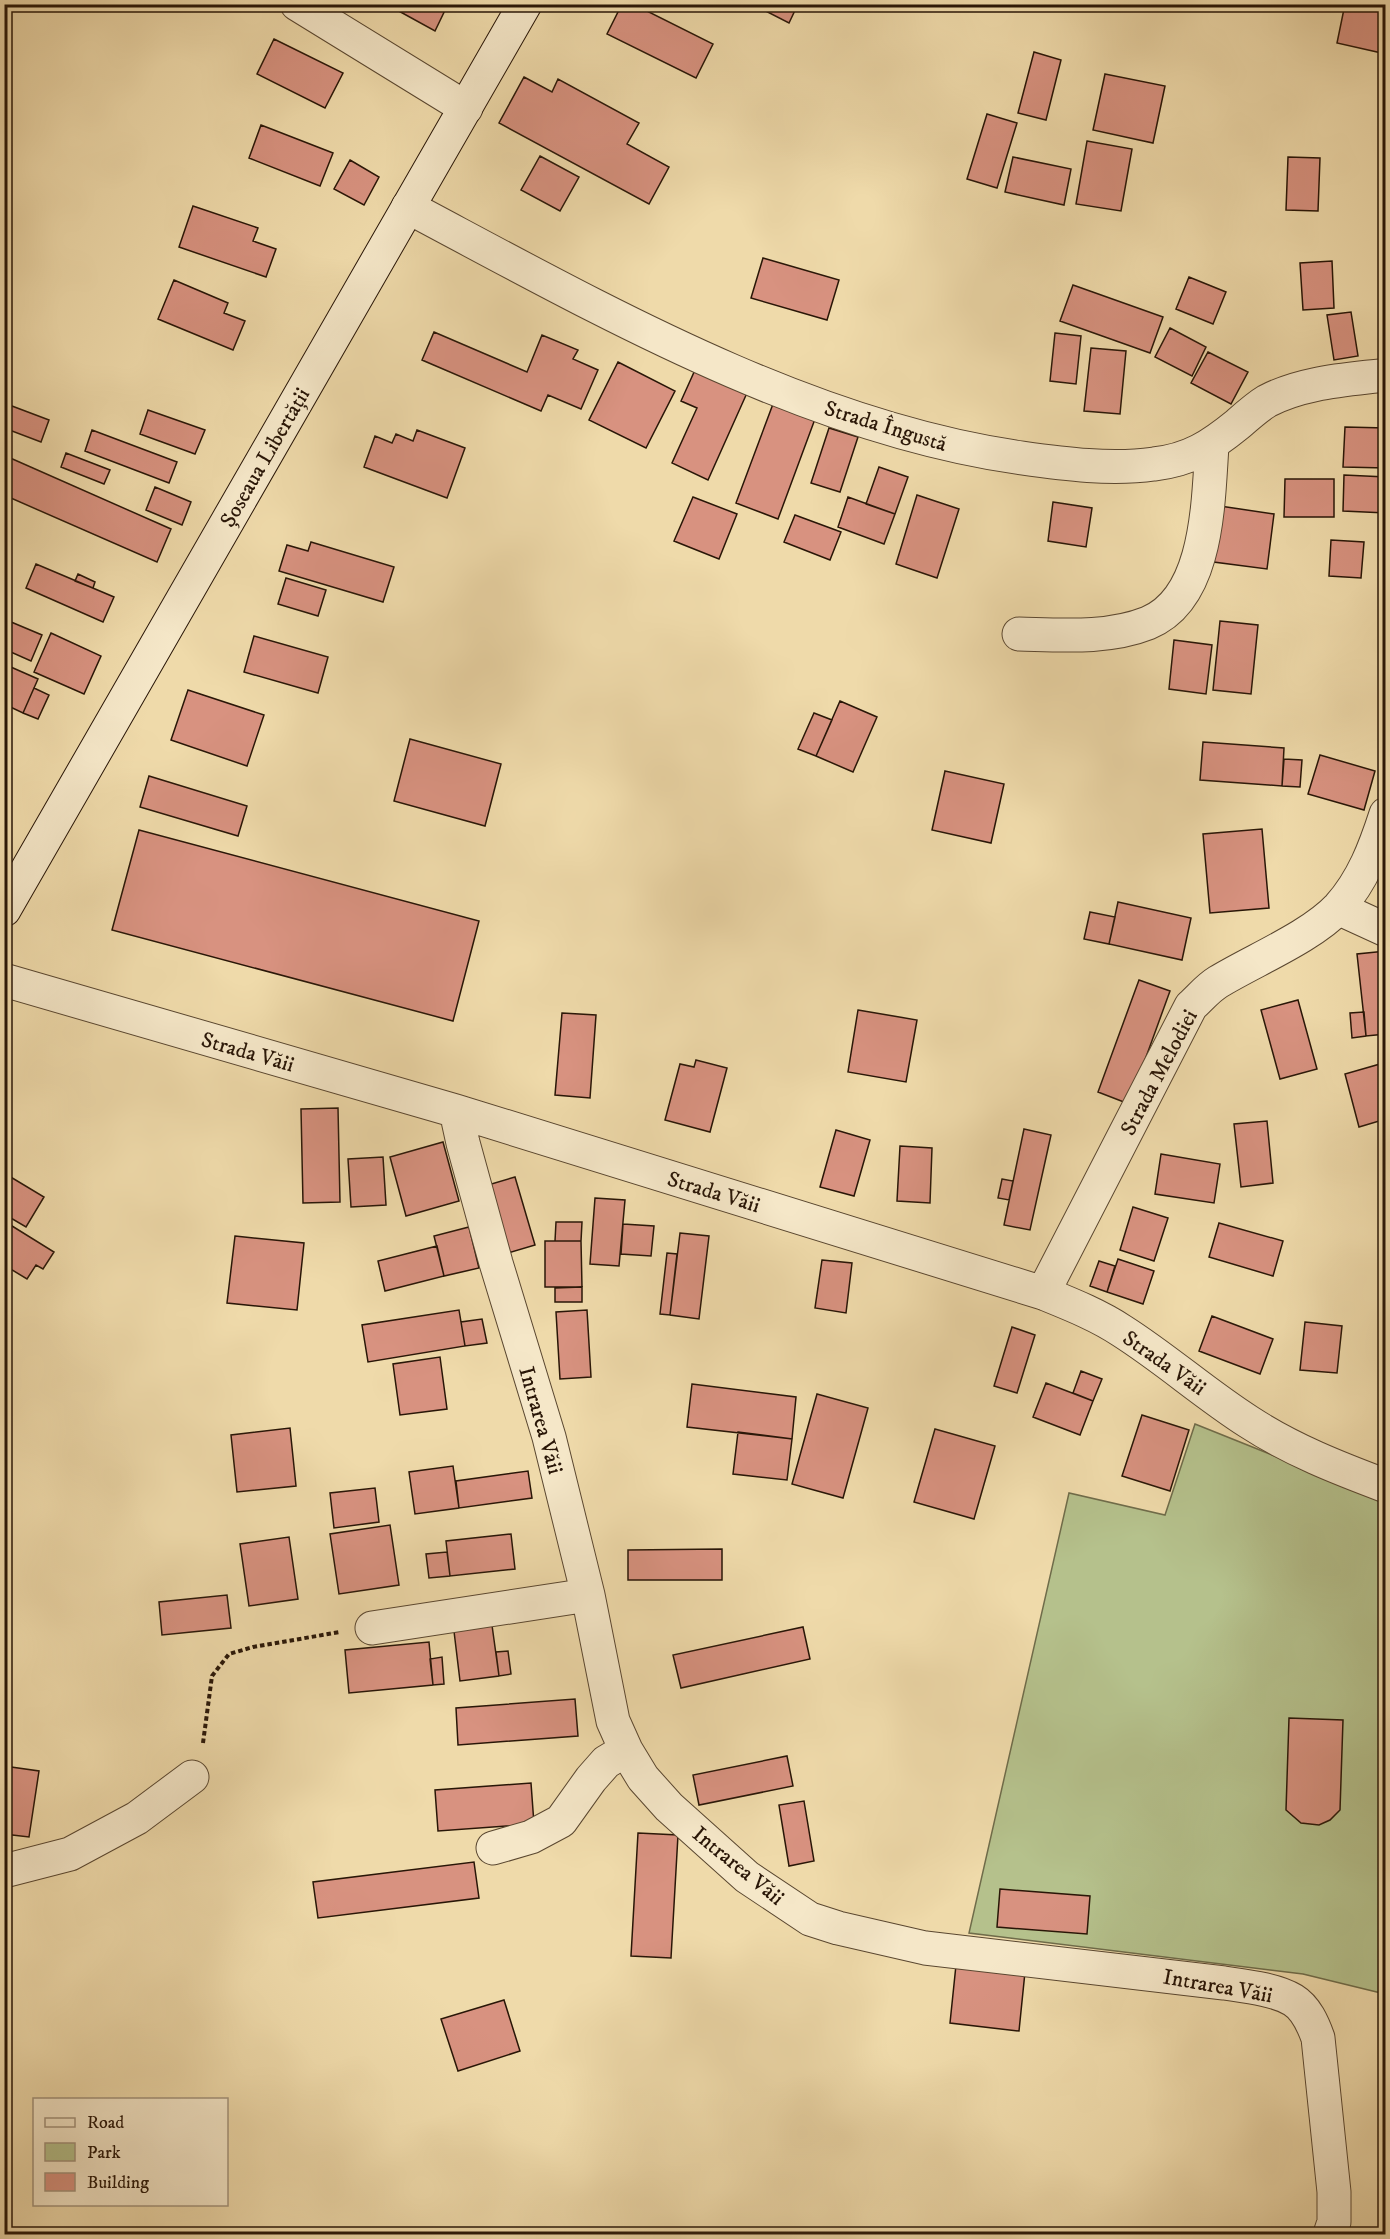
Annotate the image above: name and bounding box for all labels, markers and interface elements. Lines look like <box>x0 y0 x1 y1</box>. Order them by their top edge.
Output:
street label: Șoseaua Libertății <box>214 383 316 532</box>
street label: Strada Îngustă <box>821 394 951 458</box>
street label: Strada Melodiei <box>1115 1005 1204 1140</box>
street label: Strada Văii <box>198 1026 297 1079</box>
street label: Strada Văii <box>664 1166 763 1219</box>
street label: Strada Văii <box>1117 1325 1211 1402</box>
street label: Intrarea Văii <box>512 1363 569 1477</box>
street label: Intrarea Văii <box>687 1821 790 1912</box>
street label: Intrarea Văii <box>1161 1964 1275 2009</box>
legend <box>33 2098 228 2206</box>
text: Road <box>87 2112 124 2134</box>
text: Park <box>87 2142 121 2164</box>
text: Building <box>87 2172 149 2194</box>

